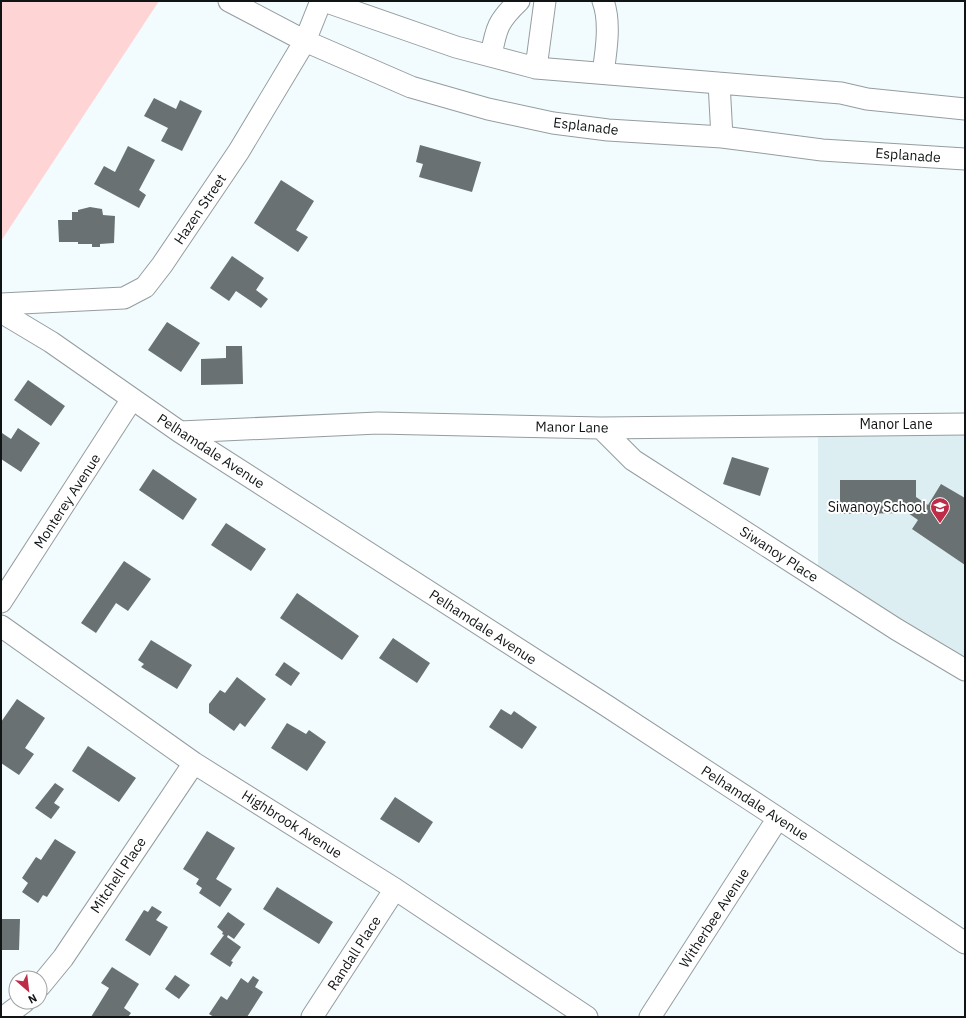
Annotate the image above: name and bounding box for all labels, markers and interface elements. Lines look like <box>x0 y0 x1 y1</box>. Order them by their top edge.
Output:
street label: Esplanade <box>552 113 620 139</box>
street label: Esplanade <box>875 144 942 166</box>
street label: Hazen Street <box>170 170 230 248</box>
street label: Pelhamdale Avenue <box>154 410 268 493</box>
street label: Manor Lane <box>859 415 933 433</box>
street label: Manor Lane <box>535 417 609 437</box>
street label: Monterey Avenue <box>30 450 105 552</box>
school or university icon: Siwanoy School <box>929 496 951 524</box>
place label: Siwanoy School <box>828 498 926 516</box>
street label: Siwanoy Place <box>736 522 822 586</box>
street label: Pelhamdale Avenue <box>426 586 540 669</box>
street label: Pelhamdale Avenue <box>698 762 812 845</box>
street label: Highbrook Avenue <box>238 786 346 862</box>
street label: Mitchell Place <box>86 833 150 916</box>
street label: Witherbee Avenue <box>675 865 753 971</box>
street label: Randall Place <box>323 912 385 994</box>
north arrow <box>8 970 48 1010</box>
text: N <box>26 991 39 1007</box>

